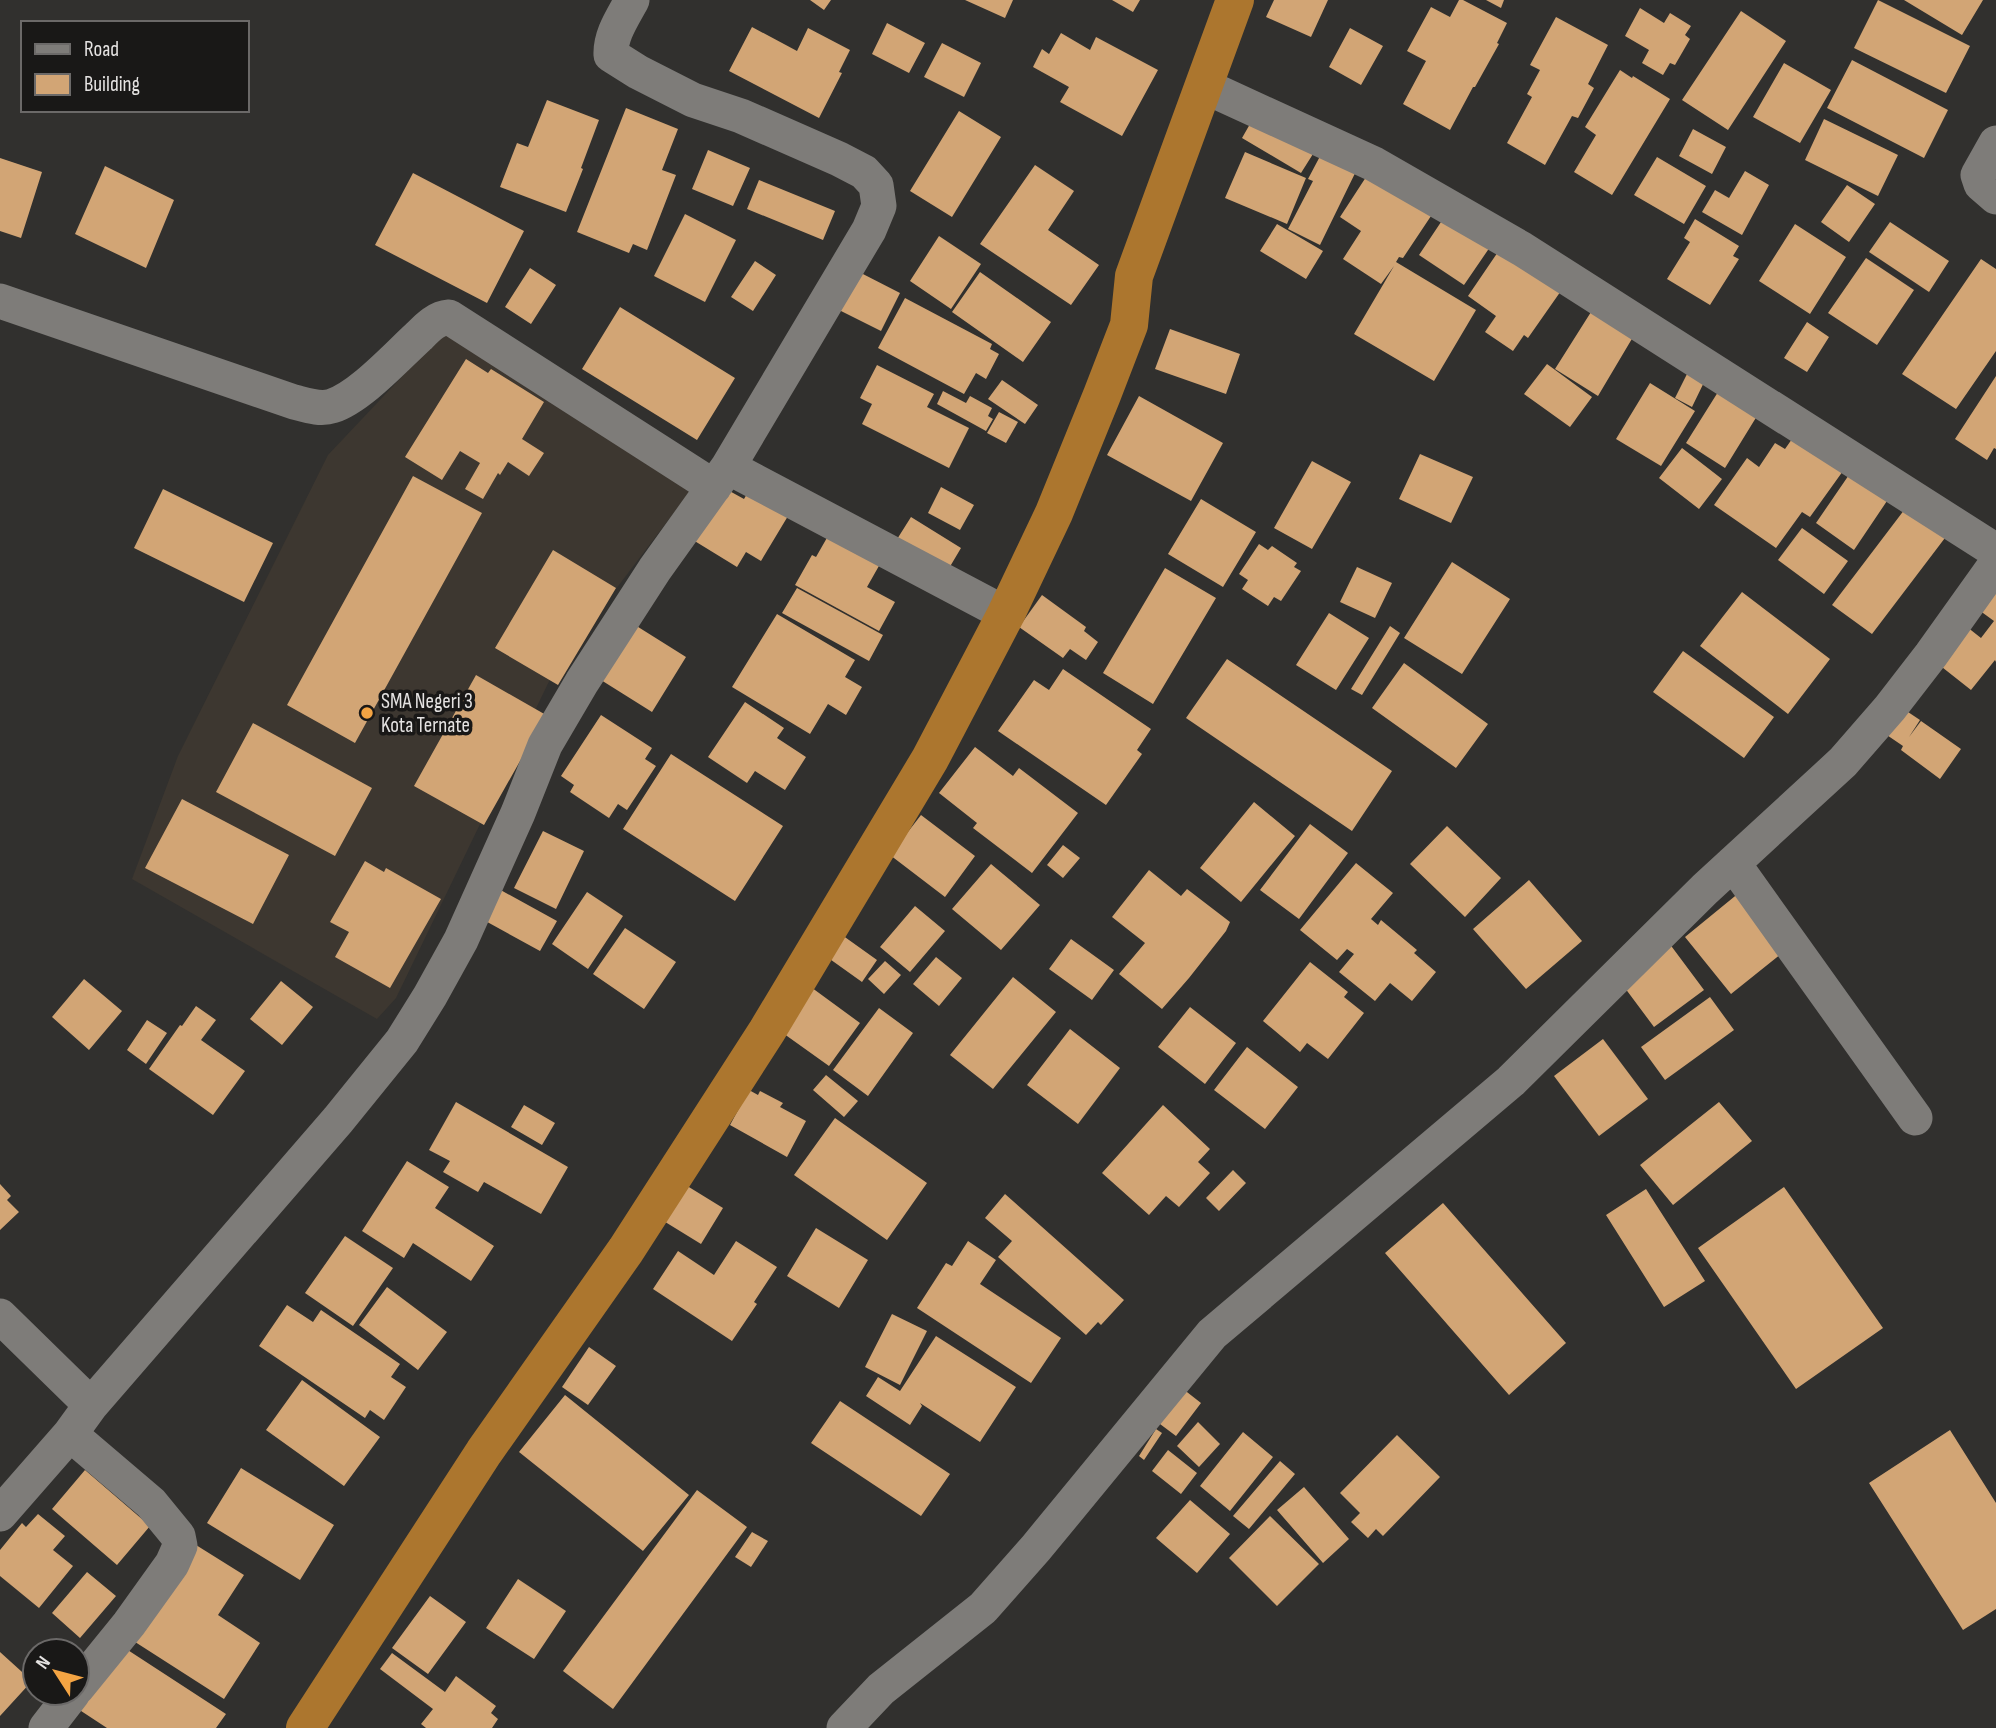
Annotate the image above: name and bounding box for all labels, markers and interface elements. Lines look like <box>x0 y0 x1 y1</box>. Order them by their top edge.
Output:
legend <box>21 21 248 112</box>
text: Road <box>84 37 119 62</box>
text: Building <box>84 72 140 97</box>
place label: SMA Negeri 3 Kota Ternate <box>381 689 473 738</box>
marker: SMA Negeri 3 Kota Ternate <box>359 705 375 721</box>
north arrow <box>21 1637 91 1707</box>
text: N <box>31 1652 56 1674</box>

